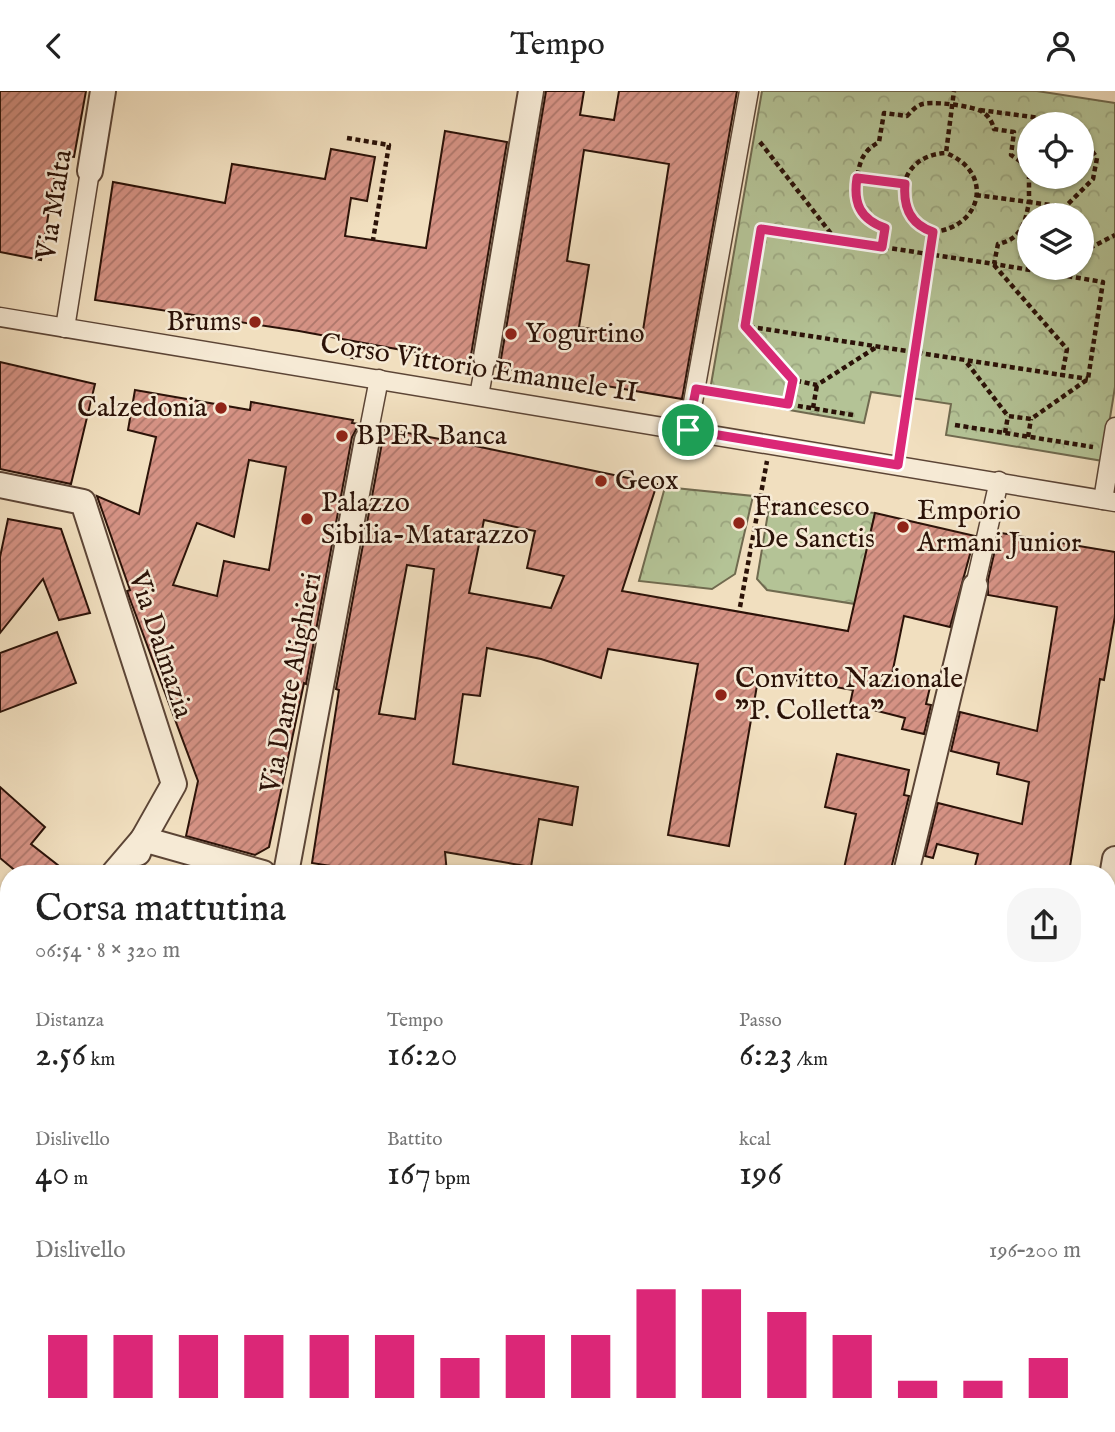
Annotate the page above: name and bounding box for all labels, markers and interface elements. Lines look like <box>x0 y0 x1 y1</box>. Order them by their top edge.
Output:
text: Tempo <box>510 25 605 66</box>
icon: back <box>35 27 73 65</box>
icon: person <box>1042 27 1080 65</box>
map controls <box>1017 112 1094 280</box>
button: locate <box>1017 112 1094 189</box>
street label: Via Malta <box>29 146 81 264</box>
button: layers <box>1017 203 1094 280</box>
place label: Brums <box>166 305 241 340</box>
marker: Brums <box>247 314 263 330</box>
place label: Yogurtino <box>525 317 645 352</box>
marker: Yogurtino <box>503 326 519 342</box>
street label: Corso Vittorio Emanuele II <box>318 327 640 411</box>
place label: Calzedonia <box>77 391 208 426</box>
marker: Calzedonia <box>213 400 229 416</box>
pin <box>658 400 718 460</box>
icon: arrive <box>669 411 707 449</box>
place label: BPER Banca <box>356 419 508 454</box>
marker: BPER Banca <box>334 428 350 444</box>
place label: Geox <box>615 464 679 499</box>
marker: Geox <box>593 473 609 489</box>
place label: Palazzo Sibilia-Matarazzo <box>321 486 529 553</box>
place label: Francesco De Sanctis <box>753 490 875 557</box>
place label: Emporio Armani Junior <box>916 494 1081 561</box>
marker: Palazzo Sibilia-Matarazzo <box>299 511 315 527</box>
marker: Francesco De Sanctis <box>731 515 747 531</box>
marker: Emporio Armani Junior <box>895 519 911 535</box>
street label: Via Dalmazia <box>119 566 200 724</box>
street label: Via Dante Alighieri <box>253 570 331 797</box>
place label: Convitto Nazionale "P. Colletta" <box>735 662 963 729</box>
marker: Convitto Nazionale "P. Colletta" <box>713 687 729 703</box>
text: Corsa mattutina <box>35 886 286 934</box>
button: share <box>1007 888 1081 962</box>
text: 06:54 · 8 × 320 m <box>35 936 180 965</box>
text: Distanza <box>35 1009 104 1033</box>
text: Tempo <box>387 1009 443 1033</box>
text: Passo <box>739 1009 782 1033</box>
text: 2.56 <box>35 1033 86 1078</box>
text: 16:20 <box>387 1033 458 1078</box>
text: 6:23 <box>739 1033 793 1078</box>
text: km <box>86 1048 115 1072</box>
text: /km <box>793 1048 828 1072</box>
text: Dislivello <box>35 1128 110 1152</box>
text: Battito <box>387 1128 443 1152</box>
text: kcal <box>739 1128 771 1152</box>
text: 40 <box>35 1152 69 1197</box>
text: 167 <box>387 1152 431 1197</box>
text: 196 <box>739 1152 782 1197</box>
text: m <box>69 1167 88 1191</box>
text: bpm <box>431 1167 470 1191</box>
text: Dislivello <box>35 1236 126 1265</box>
text: 196–200 m <box>989 1236 1081 1265</box>

